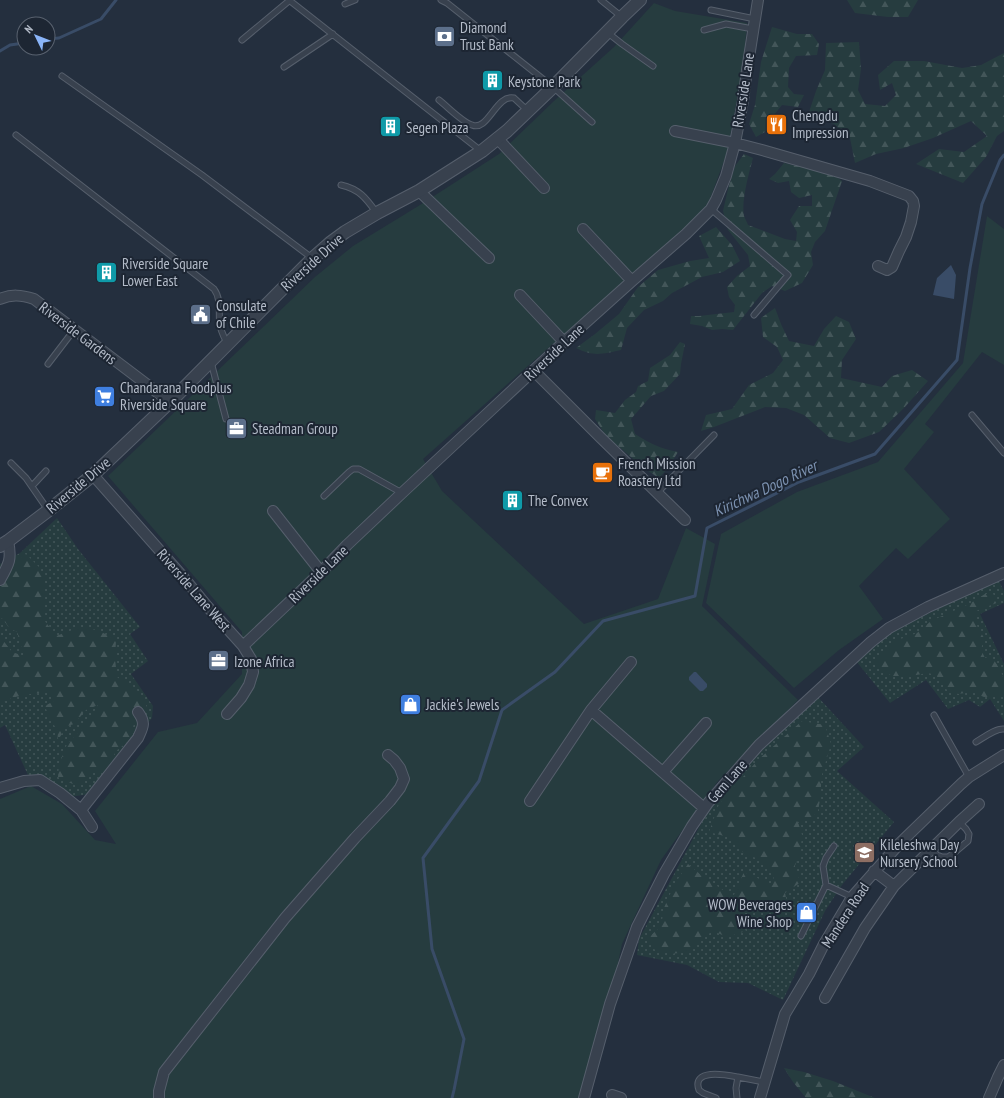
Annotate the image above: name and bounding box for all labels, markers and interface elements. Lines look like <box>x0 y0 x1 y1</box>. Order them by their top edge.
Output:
north arrow <box>16 16 56 56</box>
place label: Diamond Trust Bank <box>460 18 514 54</box>
text: N <box>22 22 36 36</box>
bank icon: Diamond Trust Bank <box>431 23 457 49</box>
street label: Riverside Lane <box>728 51 758 129</box>
building icon: Keystone Park <box>479 68 505 94</box>
place label: Keystone Park <box>508 72 580 91</box>
place label: Chengdu Impression <box>792 106 849 142</box>
restaurant icon: Chengdu Impression <box>764 111 790 137</box>
building icon: Segen Plaza <box>378 114 404 140</box>
place label: Segen Plaza <box>406 118 469 137</box>
street label: Riverside Drive <box>277 229 347 295</box>
place label: Riverside Square Lower East <box>122 254 209 290</box>
building icon: Riverside Square Lower East <box>94 259 120 285</box>
place label: Consulate of Chile <box>216 296 267 332</box>
street label: Riverside Gardens <box>35 298 121 368</box>
public building icon: Consulate of Chile <box>188 301 214 327</box>
street label: Riverside Lane <box>520 319 588 385</box>
place label: Chandarana Foodplus Riverside Square <box>120 378 232 414</box>
supermarket icon: Chandarana Foodplus Riverside Square <box>92 383 118 409</box>
office icon: Steadman Group <box>223 415 249 441</box>
place label: Steadman Group <box>252 419 338 438</box>
street label: Riverside Drive <box>42 453 114 517</box>
place label: French Mission Roastery Ltd <box>618 454 695 490</box>
water label: Kirichwa Dogo River <box>710 454 822 521</box>
cafe icon: French Mission Roastery Ltd <box>589 459 615 485</box>
building icon: The Convex <box>500 487 526 513</box>
place label: The Convex <box>528 491 588 510</box>
street label: Riverside Lane <box>284 541 352 607</box>
street label: Riverside Lane West <box>153 545 235 635</box>
office icon: Izone Africa <box>205 648 231 674</box>
place label: Izone Africa <box>234 652 294 671</box>
shop icon: Jackie's Jewels <box>397 691 423 717</box>
place label: Jackie's Jewels <box>425 695 499 714</box>
street label: Gem Lane <box>703 755 751 807</box>
place label: Kileleshwa Day Nursery School <box>880 835 960 871</box>
school or university icon: Kileleshwa Day Nursery School <box>852 840 878 866</box>
street label: Mandera Road <box>817 879 873 951</box>
place label: WOW Beverages Wine Shop <box>708 895 792 931</box>
shop icon: WOW Beverages Wine Shop <box>794 900 820 926</box>

